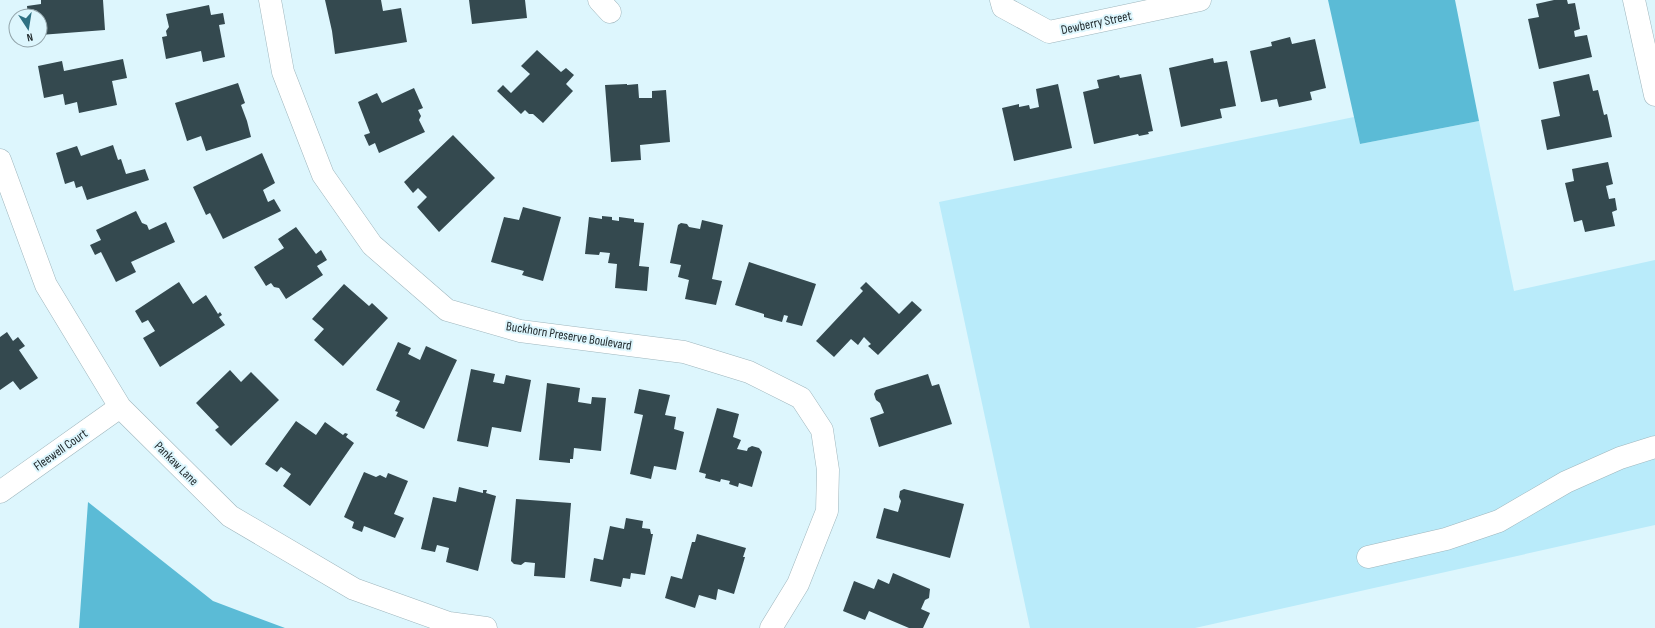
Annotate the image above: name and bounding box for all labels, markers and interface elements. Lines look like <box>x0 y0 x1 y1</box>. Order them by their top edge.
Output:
north arrow <box>8 8 48 48</box>
street label: Dewberry Street <box>1060 8 1133 38</box>
text: N <box>26 30 34 44</box>
street label: Buckhorn Preserve Boulevard <box>505 318 633 354</box>
street label: Fleewell Court <box>31 425 91 474</box>
street label: Pankaw Lane <box>151 438 202 489</box>

